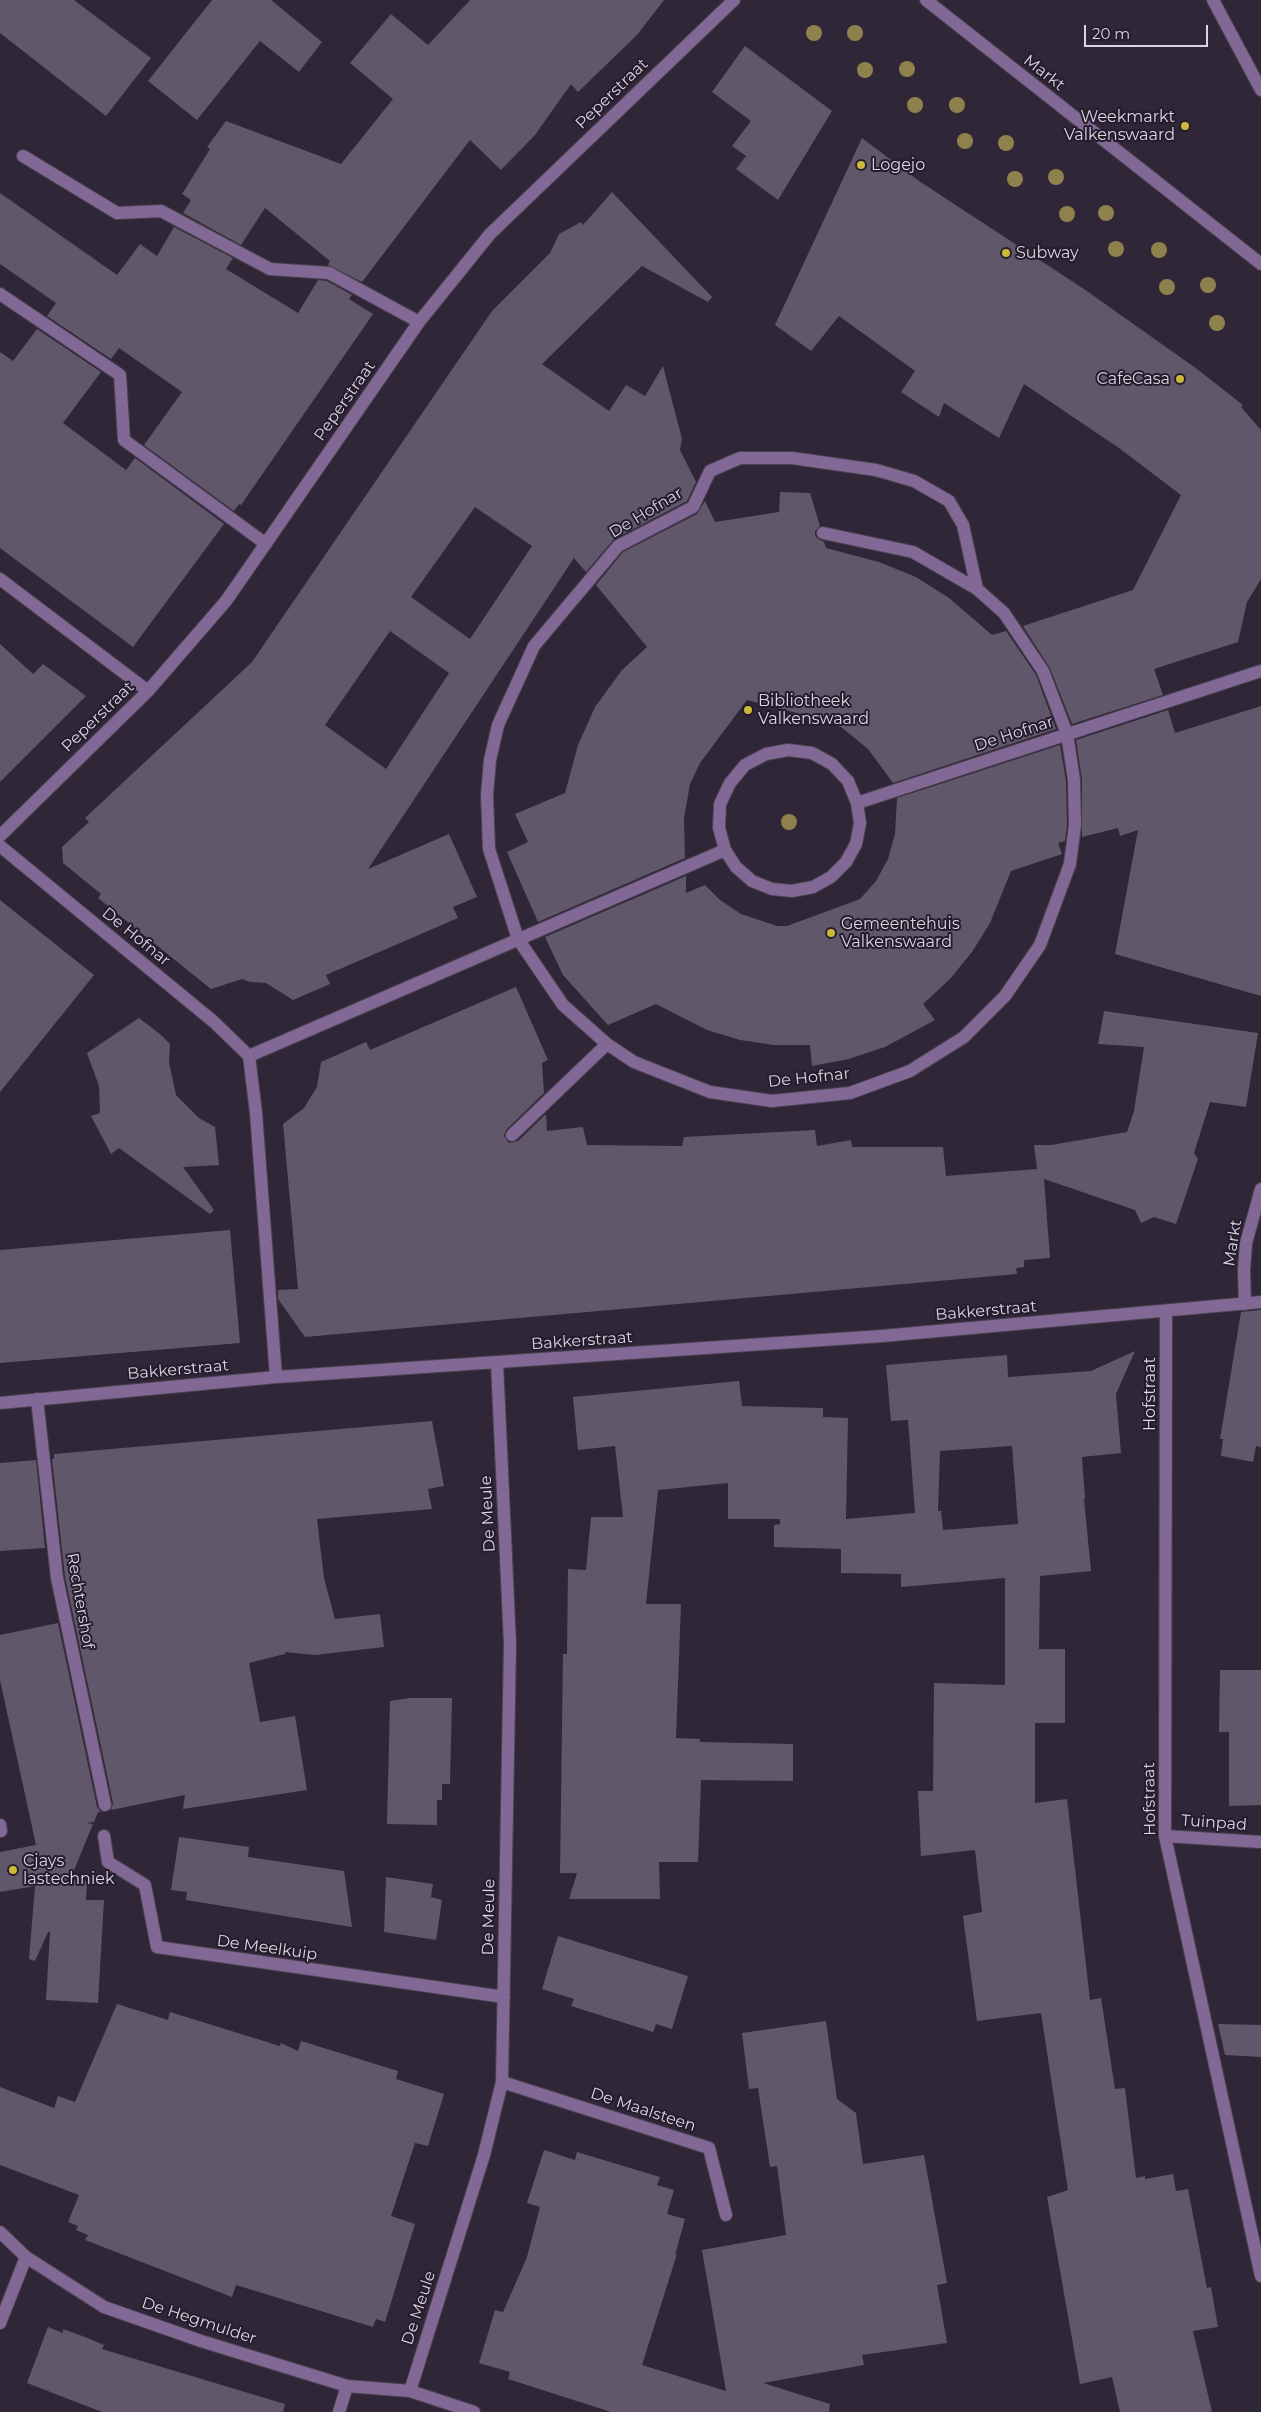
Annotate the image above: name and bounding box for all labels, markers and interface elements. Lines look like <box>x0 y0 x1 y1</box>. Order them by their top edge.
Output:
scale bar <box>1086 15 1210 47</box>
text: 20 m <box>1092 24 1130 43</box>
street label: Markt <box>1020 51 1068 95</box>
street label: Peperstraat <box>572 55 652 133</box>
place label: Weekmarkt Valkenswaard <box>1064 107 1175 145</box>
marker: Weekmarkt Valkenswaard <box>1179 120 1191 132</box>
place label: Logejo <box>871 155 925 175</box>
marker: Logejo <box>855 159 867 171</box>
place label: Subway <box>1016 243 1079 263</box>
marker: Subway <box>1000 247 1012 259</box>
street label: Peperstraat <box>310 357 380 445</box>
place label: CafeCasa <box>1096 369 1170 389</box>
marker: CafeCasa <box>1174 373 1186 385</box>
street label: De Hofnar <box>606 484 686 542</box>
street label: Peperstraat <box>58 678 138 756</box>
place label: Bibliotheek Valkenswaard <box>758 691 869 729</box>
marker: Bibliotheek Valkenswaard <box>742 704 754 716</box>
street label: De Hofnar <box>972 712 1056 756</box>
street label: De Hofnar <box>98 904 174 970</box>
place label: Gemeentehuis Valkenswaard <box>841 914 960 952</box>
marker: Gemeentehuis Valkenswaard <box>825 927 837 939</box>
street label: De Hofnar <box>767 1064 851 1092</box>
street label: Markt <box>1220 1218 1246 1268</box>
street label: Bakkerstraat <box>934 1297 1038 1325</box>
street label: Bakkerstraat <box>531 1328 633 1354</box>
street label: Bakkerstraat <box>126 1356 230 1384</box>
street label: Hofstraat <box>1140 1357 1160 1431</box>
street label: De Meule <box>476 1475 500 1553</box>
street label: Rechtershof <box>62 1551 98 1651</box>
street label: Hofstraat <box>1140 1762 1160 1836</box>
street label: Tuinpad <box>1180 1811 1248 1835</box>
place label: Cjays lastechniek <box>23 1851 114 1889</box>
marker: Cjays lastechniek <box>7 1864 19 1876</box>
street label: De Meule <box>479 1878 499 1956</box>
street label: De Meelkuip <box>216 1931 318 1965</box>
street label: De Maalsteen <box>588 2084 698 2136</box>
street label: De Meule <box>398 2269 440 2347</box>
street label: De Hegmulder <box>139 2293 259 2349</box>

